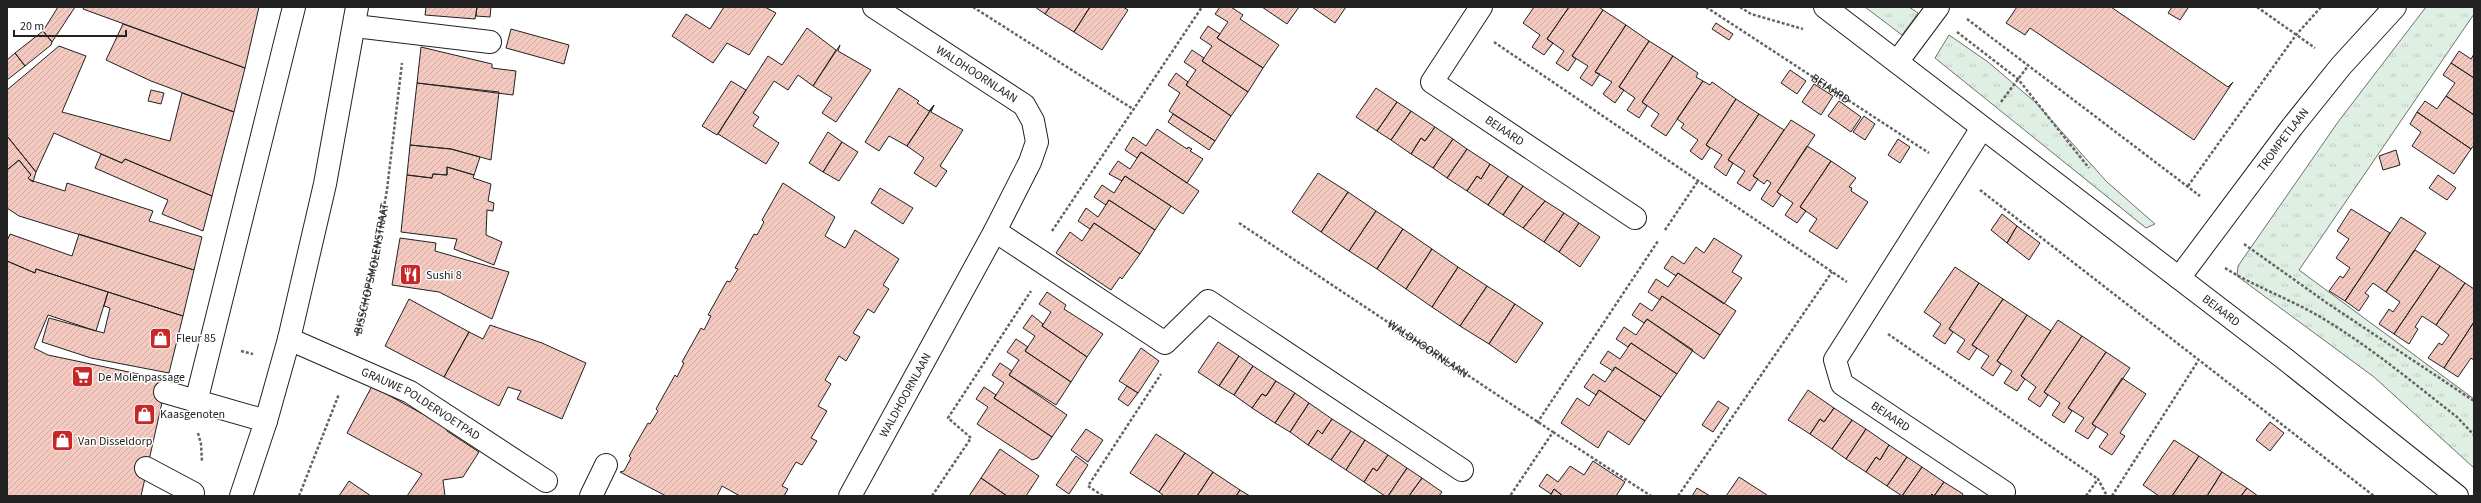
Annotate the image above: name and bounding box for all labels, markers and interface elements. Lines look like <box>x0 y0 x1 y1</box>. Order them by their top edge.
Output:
scale bar <box>14 12 126 38</box>
text: 20 m <box>20 18 44 35</box>
street label: WALDHOORNLAAN <box>933 42 1021 107</box>
street label: BEIAARD <box>1807 70 1853 108</box>
street label: TROMPETLAAN <box>2253 104 2313 175</box>
street label: BEIAARD <box>1481 112 1527 150</box>
street label: BISSCHOPSMOLENSTRAAT <box>350 201 394 336</box>
restaurant icon: Sushi 8 <box>398 262 424 288</box>
place label: Sushi 8 <box>426 267 462 284</box>
street label: BEIAARD <box>2198 291 2244 331</box>
street label: WALDHOORNLAAN <box>1384 316 1472 382</box>
shop icon: Fleur 85 <box>147 325 173 351</box>
place label: Fleur 85 <box>176 330 216 347</box>
street label: WALDHOORNLAAN <box>876 350 936 441</box>
supermarket icon: De Molenpassage <box>69 364 95 390</box>
street label: GRAUWE POLDERVOETPAD <box>358 364 483 445</box>
place label: De Molenpassage <box>98 369 185 386</box>
street label: BEIAARD <box>1867 398 1913 436</box>
shop icon: Kaasgenoten <box>131 401 157 427</box>
place label: Kaasgenoten <box>160 406 225 423</box>
shop icon: Van Disseldorp <box>49 428 75 454</box>
place label: Van Disseldorp <box>78 433 153 450</box>

